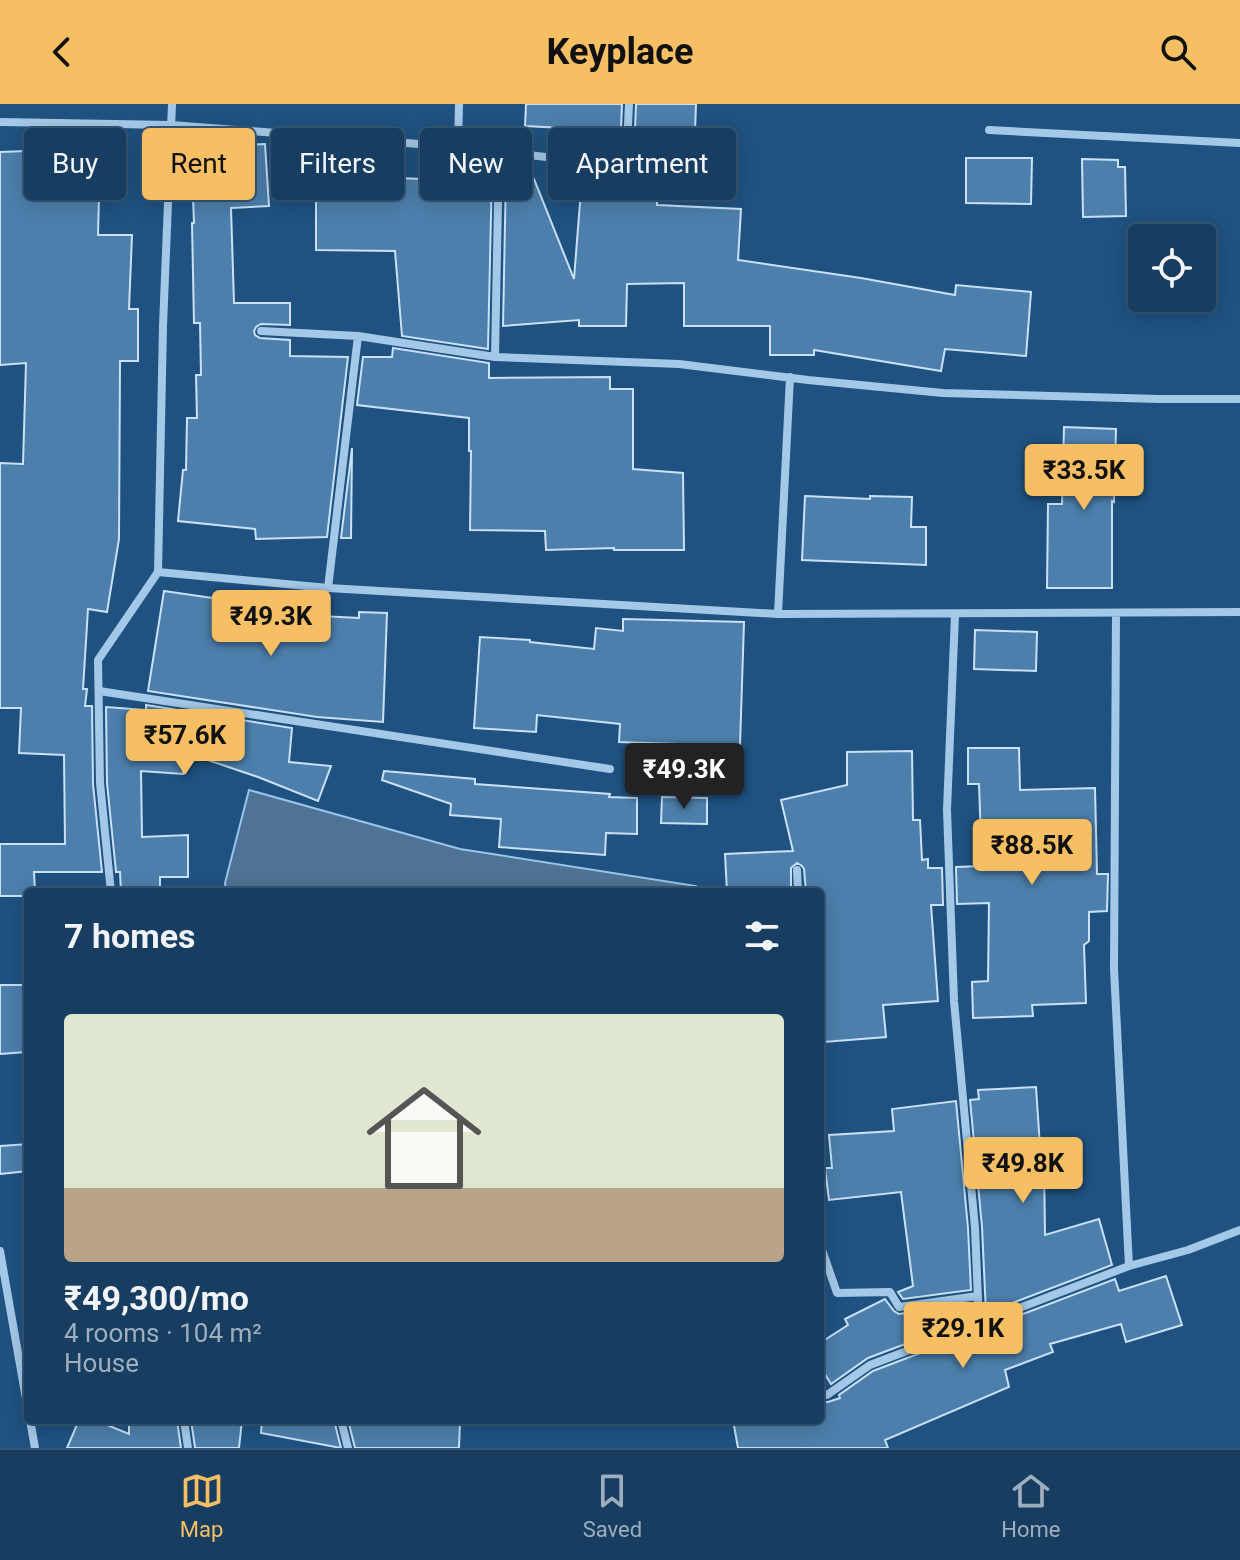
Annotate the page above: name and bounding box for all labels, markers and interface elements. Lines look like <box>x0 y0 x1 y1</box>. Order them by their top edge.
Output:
icon: back <box>40 30 84 74</box>
icon: search <box>1156 30 1200 74</box>
text: Keyplace <box>546 31 694 73</box>
chip: Buy <box>24 128 126 200</box>
chip: Rent <box>142 128 255 200</box>
chip: Filters <box>271 128 404 200</box>
chip: New <box>420 128 532 200</box>
chip: Apartment <box>548 128 736 200</box>
map controls <box>1128 224 1216 312</box>
button: locate <box>1128 224 1216 312</box>
pin: ₹33.5K <box>1019 444 1149 512</box>
text: ₹33.5K <box>1043 455 1125 485</box>
pin: ₹49.3K <box>206 590 336 658</box>
text: ₹49.3K <box>230 601 312 631</box>
pin: ₹57.6K <box>120 709 250 777</box>
text: ₹57.6K <box>144 720 226 750</box>
pin: ₹49.3K <box>619 743 749 811</box>
text: ₹49.3K <box>643 754 725 784</box>
pin: ₹88.5K <box>967 819 1097 887</box>
text: ₹88.5K <box>991 830 1073 860</box>
icon: filters <box>740 914 784 958</box>
text: 7 homes <box>64 916 195 956</box>
icon: home <box>352 1066 496 1210</box>
pin: ₹49.8K <box>958 1137 1088 1205</box>
text: ₹49.8K <box>982 1148 1064 1178</box>
text: ₹49,300/mo <box>64 1278 249 1318</box>
pin: ₹29.1K <box>898 1302 1028 1370</box>
text: ₹29.1K <box>922 1313 1004 1343</box>
text: 4 rooms · 104 m² <box>64 1318 262 1348</box>
text: House <box>64 1348 139 1378</box>
tab: Map <box>180 1469 224 1542</box>
tab: Saved <box>583 1469 642 1542</box>
tab: Home <box>1001 1469 1060 1542</box>

